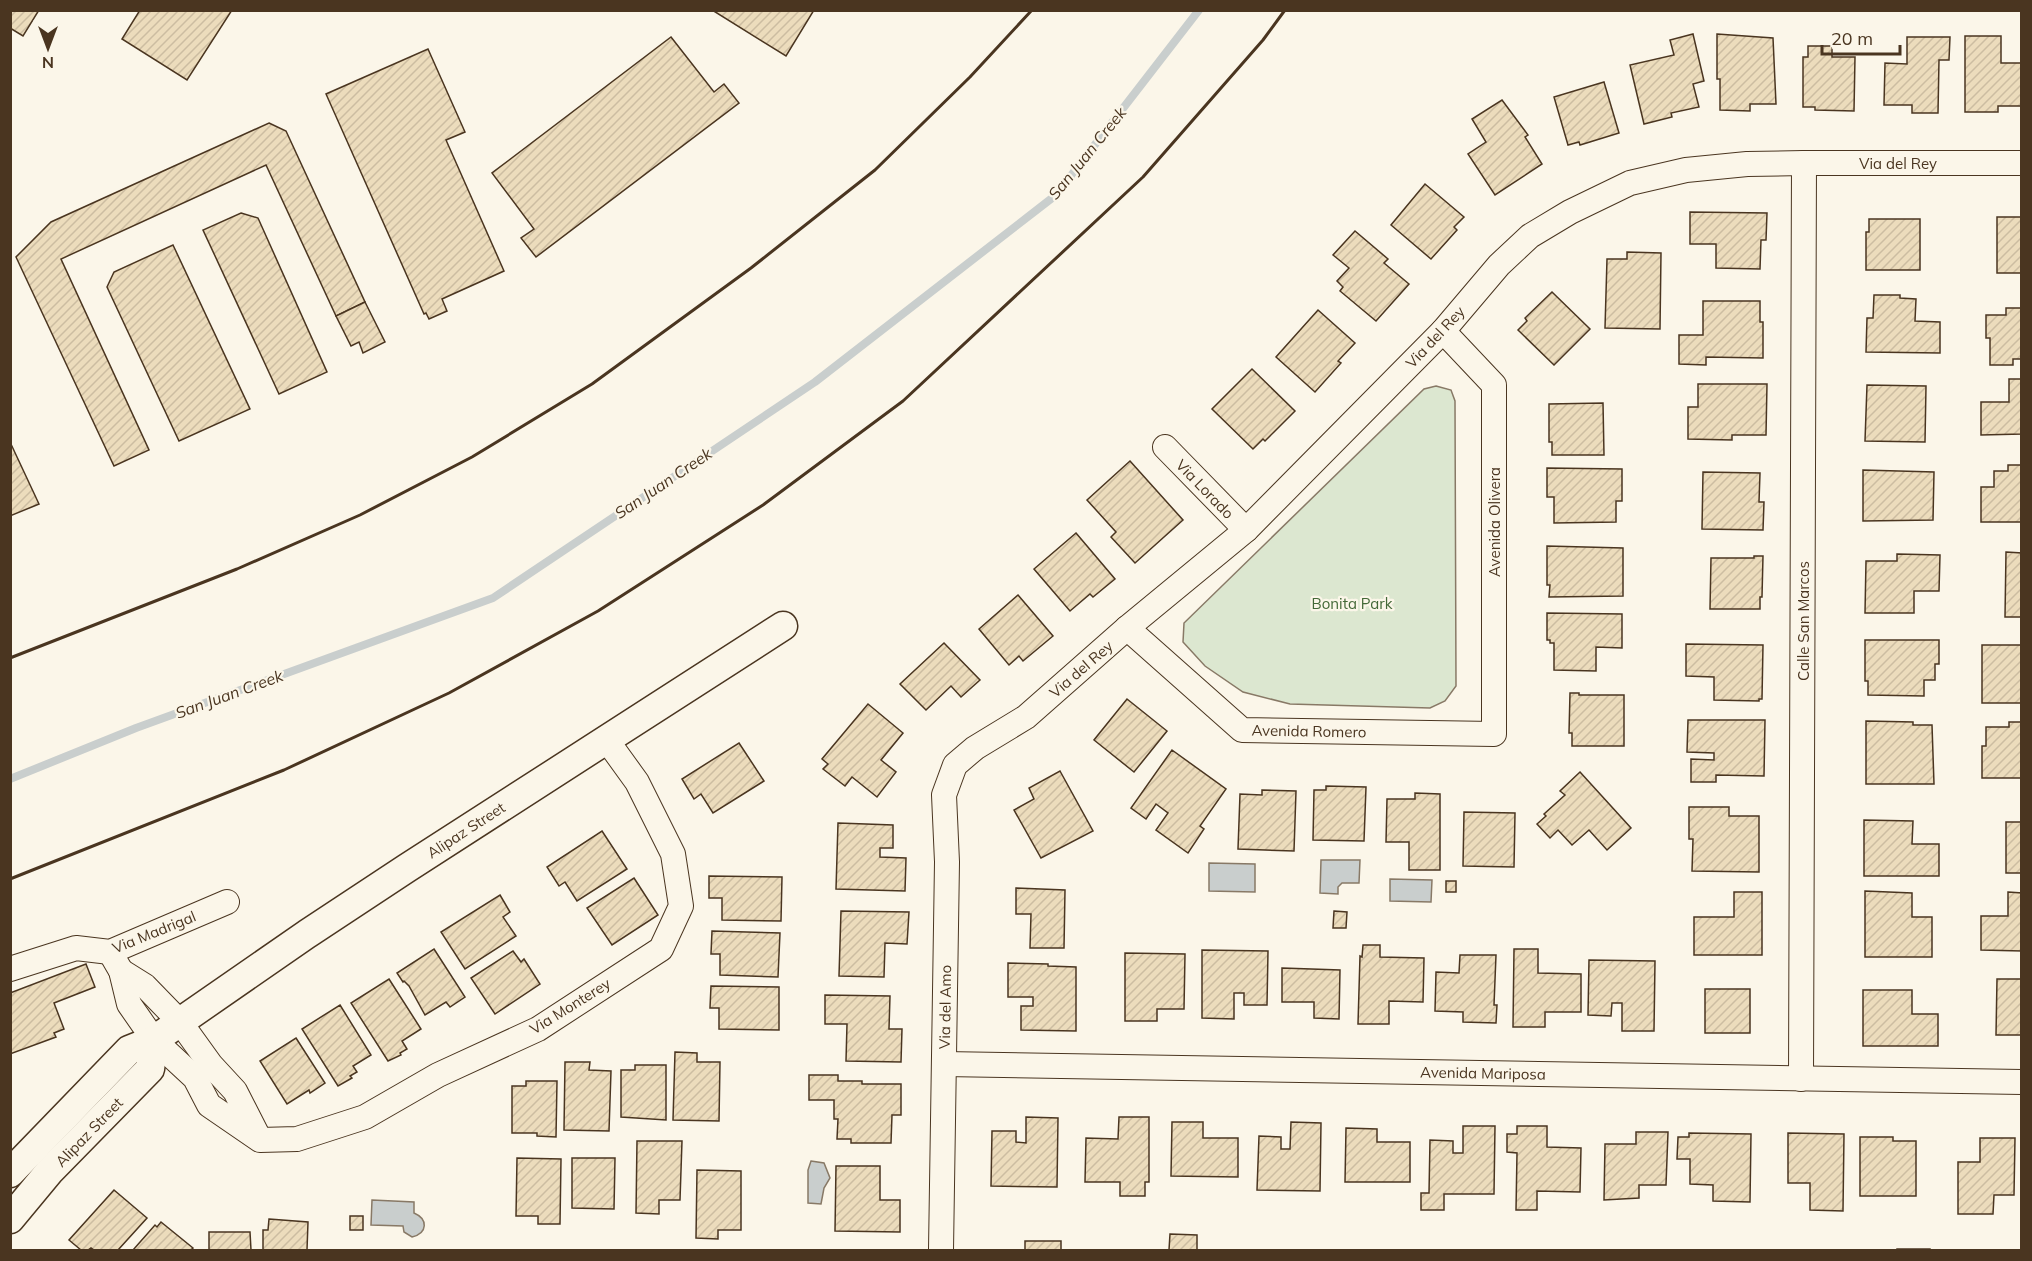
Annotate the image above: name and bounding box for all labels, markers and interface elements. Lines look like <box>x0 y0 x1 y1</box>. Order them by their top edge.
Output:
north arrow <box>18 18 78 78</box>
scale bar <box>1822 18 1900 56</box>
text: 20 m <box>1831 27 1873 50</box>
text: N <box>42 53 54 73</box>
water label: San Juan Creek <box>1044 102 1131 203</box>
street label: Via del Rey <box>1859 154 1937 173</box>
street label: Via del Rey <box>1402 302 1469 372</box>
water label: San Juan Creek <box>611 443 716 523</box>
street label: Via Lorado <box>1172 455 1238 523</box>
street label: Avenida Olivera <box>1485 467 1504 577</box>
street label: Calle San Marcos <box>1794 561 1813 681</box>
park label: Bonita Park <box>1312 594 1393 613</box>
street label: Via del Rey <box>1045 636 1117 702</box>
water label: San Juan Creek <box>172 665 286 723</box>
street label: Avenida Romero <box>1251 720 1367 742</box>
street label: Alipaz Street <box>423 798 509 862</box>
street label: Via Madrigal <box>109 907 199 957</box>
street label: Via del Amo <box>935 965 955 1049</box>
street label: Via Monterey <box>526 974 614 1038</box>
street label: Avenida Mariposa <box>1420 1062 1546 1084</box>
street label: Alipaz Street <box>51 1093 127 1171</box>

